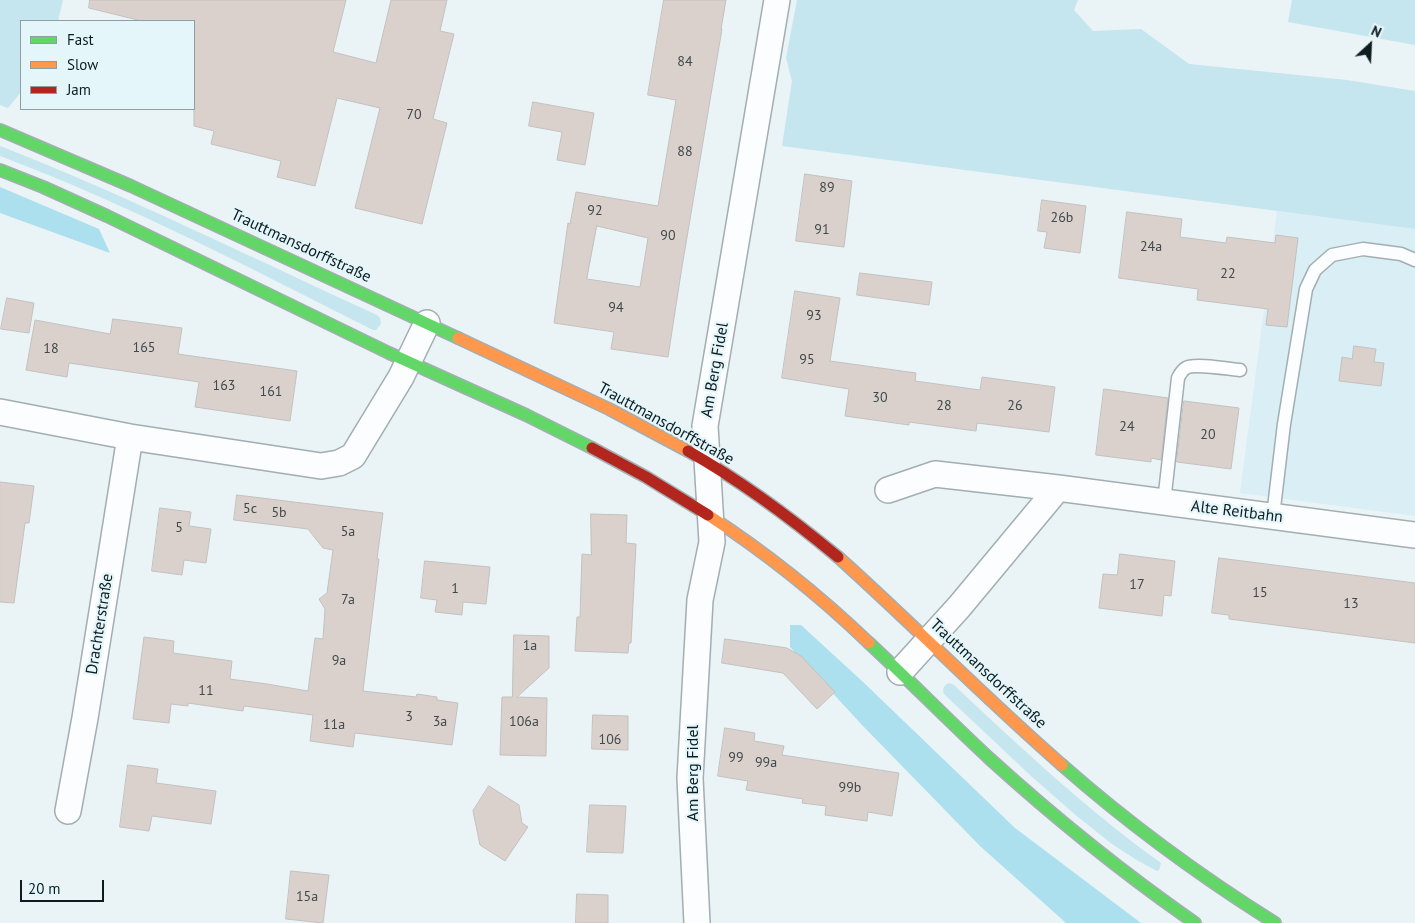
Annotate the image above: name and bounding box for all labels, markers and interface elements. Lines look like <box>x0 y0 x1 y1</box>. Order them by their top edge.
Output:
legend <box>20 20 195 110</box>
north arrow <box>1345 20 1395 70</box>
text: N <box>1368 21 1384 42</box>
text: Fast <box>67 30 94 49</box>
house number: 84 <box>677 54 693 70</box>
text: Slow <box>67 55 98 74</box>
text: Jam <box>67 80 91 99</box>
house number: 70 <box>406 107 422 123</box>
house number: 88 <box>677 144 693 160</box>
house number: 89 <box>819 180 835 196</box>
house number: 92 <box>587 203 603 219</box>
street label: Trauttmansdorffstraße <box>228 205 374 287</box>
house number: 26b <box>1051 210 1073 226</box>
house number: 91 <box>814 222 830 238</box>
house number: 90 <box>660 228 676 244</box>
house number: 24a <box>1140 239 1162 255</box>
house number: 22 <box>1220 266 1236 282</box>
house number: 94 <box>608 300 624 316</box>
house number: 93 <box>806 308 822 324</box>
street label: Am Berg Fidel <box>697 321 733 419</box>
house number: 165 <box>133 340 155 356</box>
house number: 18 <box>43 341 59 357</box>
house number: 95 <box>799 352 815 368</box>
house number: 163 <box>213 378 235 394</box>
street label: Trauttmansdorffstraße <box>595 379 737 469</box>
house number: 161 <box>260 384 282 400</box>
house number: 30 <box>872 390 888 406</box>
house number: 28 <box>936 398 952 414</box>
house number: 26 <box>1007 398 1023 414</box>
house number: 24 <box>1119 419 1135 435</box>
house number: 20 <box>1200 427 1216 443</box>
street label: Alte Reitbahn <box>1190 497 1284 527</box>
house number: 5c <box>243 501 257 517</box>
house number: 5b <box>271 505 287 521</box>
house number: 5 <box>175 520 183 536</box>
house number: 5a <box>341 524 355 540</box>
street label: Drachterstraße <box>83 572 117 676</box>
house number: 17 <box>1129 577 1145 593</box>
house number: 1 <box>451 581 459 597</box>
house number: 15 <box>1252 585 1268 601</box>
house number: 7a <box>341 592 355 608</box>
house number: 13 <box>1343 596 1359 612</box>
street label: Trauttmansdorffstraße <box>926 615 1050 733</box>
house number: 1a <box>523 638 537 654</box>
house number: 9a <box>332 653 346 669</box>
house number: 11 <box>198 683 214 699</box>
house number: 3 <box>405 709 413 725</box>
house number: 3a <box>433 714 447 730</box>
house number: 106a <box>509 714 539 730</box>
house number: 11a <box>323 717 345 733</box>
street label: Am Berg Fidel <box>683 725 703 821</box>
house number: 106 <box>599 732 621 748</box>
house number: 99 <box>728 750 744 766</box>
house number: 99a <box>755 755 777 771</box>
house number: 99b <box>839 780 861 796</box>
scale bar <box>22 870 106 902</box>
text: 20 m <box>28 879 61 898</box>
house number: 15a <box>296 889 318 905</box>

